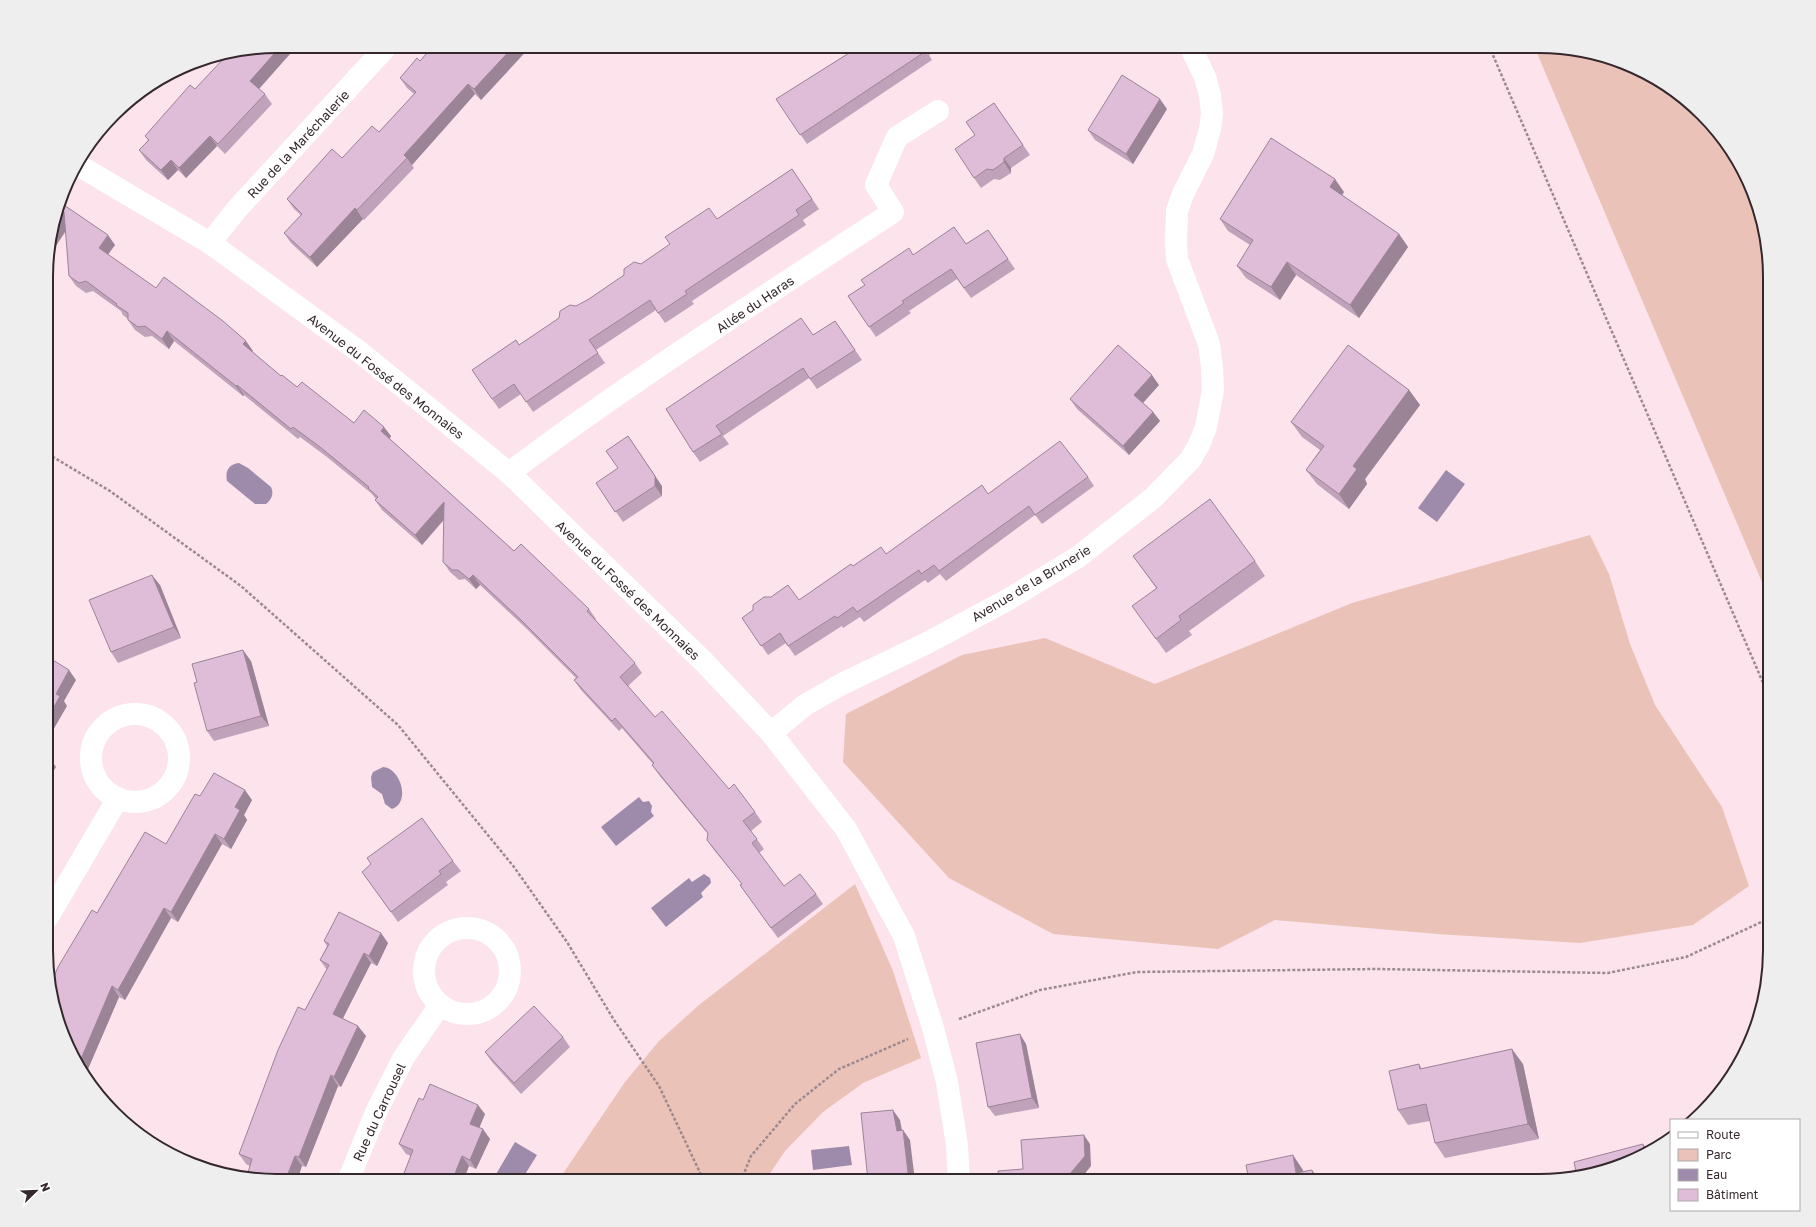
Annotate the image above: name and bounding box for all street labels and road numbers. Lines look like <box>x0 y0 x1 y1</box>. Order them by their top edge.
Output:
street label: Rue de la Maréchalerie <box>244 87 352 201</box>
street label: Allée du Haras <box>713 272 797 336</box>
street label: Avenue du Fossé des Monnaies <box>305 310 467 442</box>
street label: Avenue du Fossé des Monnaies <box>553 517 703 663</box>
street label: Avenue de la Brunerie <box>969 541 1093 625</box>
street label: Rue du Carrousel <box>349 1060 409 1164</box>

